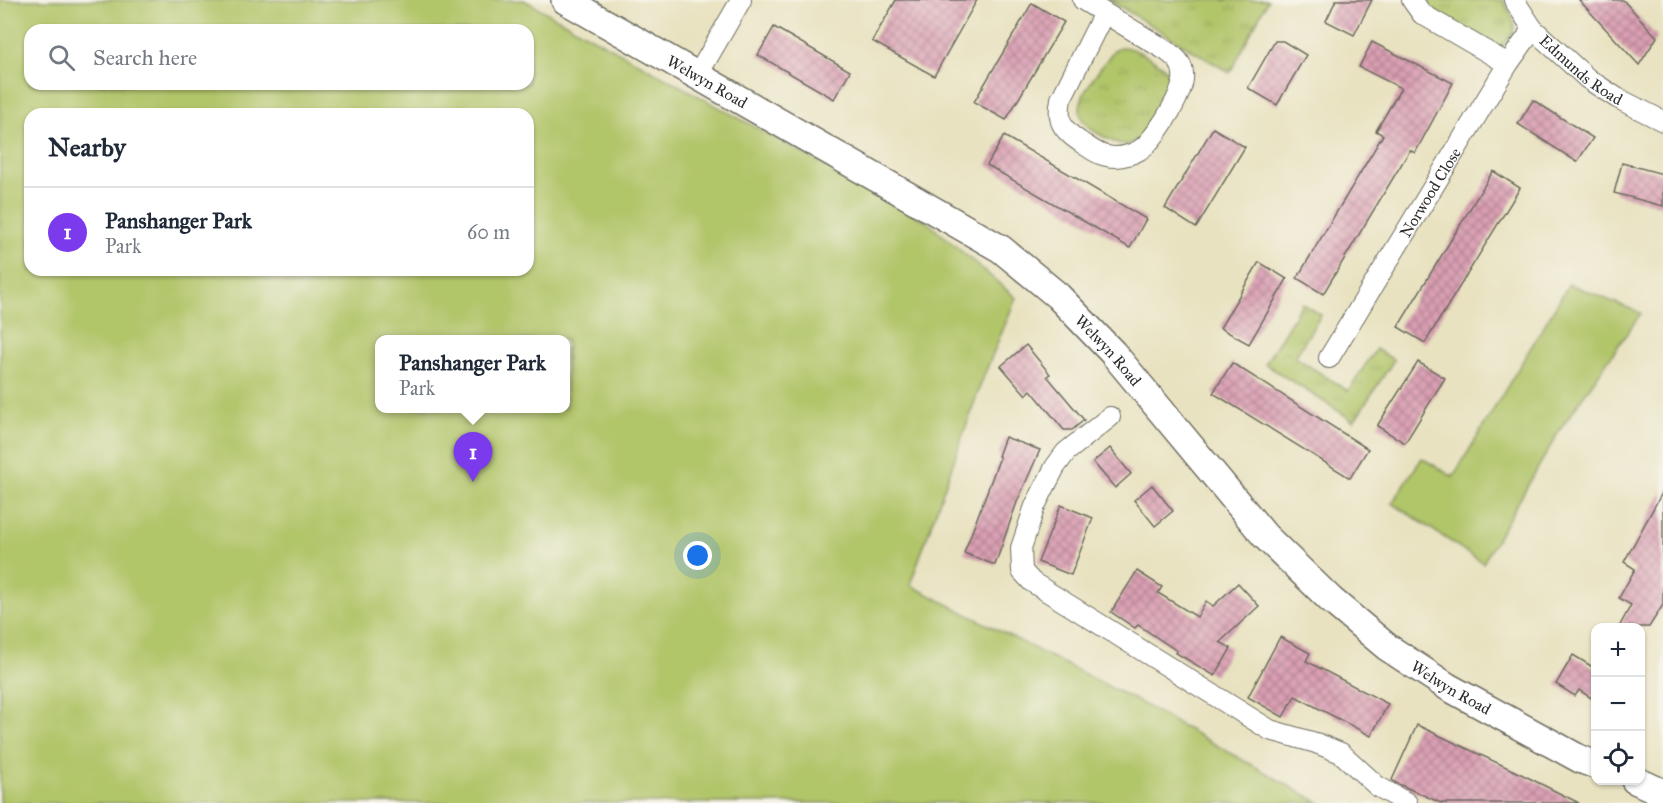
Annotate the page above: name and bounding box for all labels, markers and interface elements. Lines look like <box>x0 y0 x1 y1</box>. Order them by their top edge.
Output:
search box <box>24 24 534 90</box>
street label: Edmunds Road <box>1536 30 1626 109</box>
icon: search <box>45 41 78 74</box>
text: Search here <box>93 44 197 71</box>
street label: Welwyn Road <box>664 51 751 112</box>
text: Nearby <box>48 131 126 163</box>
street label: Norwood Close <box>1395 144 1465 241</box>
text: Panshanger Park <box>105 207 252 234</box>
text: 1 <box>64 220 71 244</box>
text: 60 m <box>467 220 510 244</box>
text: Park <box>105 234 141 258</box>
street label: Welwyn Road <box>1071 310 1146 390</box>
popup <box>375 335 570 413</box>
text: Panshanger Park <box>399 349 546 376</box>
text: Park <box>399 376 435 400</box>
pin: 1 <box>454 432 492 482</box>
your location <box>683 541 712 570</box>
map controls <box>1591 623 1645 785</box>
button: + <box>1591 623 1645 677</box>
street label: Welwyn Road <box>1408 656 1494 718</box>
button: − <box>1591 677 1645 731</box>
button: locate <box>1591 731 1645 785</box>

